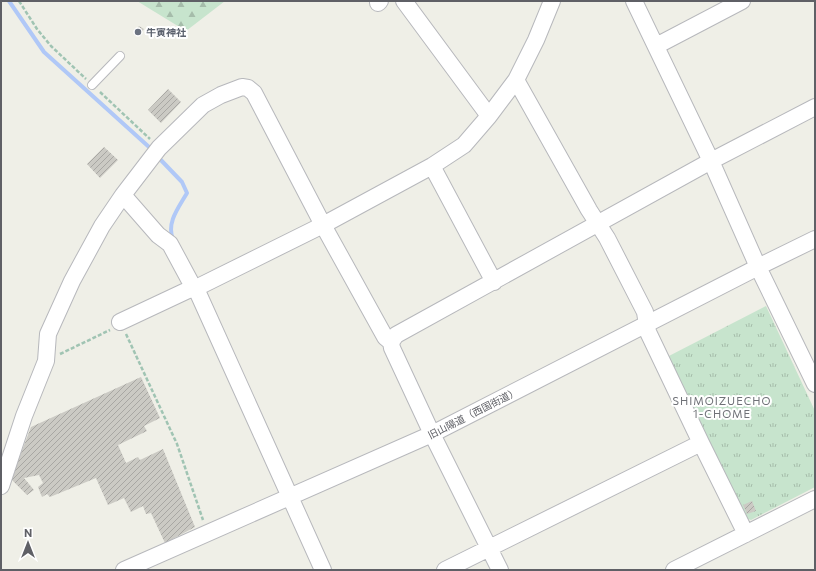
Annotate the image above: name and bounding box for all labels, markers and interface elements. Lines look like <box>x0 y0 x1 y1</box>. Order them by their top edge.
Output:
place label: 牛寅神社 <box>146 26 187 38</box>
marker: 牛寅神社 <box>133 27 143 37</box>
street label: 旧山陽道（西国街道） <box>426 385 520 441</box>
district label: SHIMOIZUECHO 1-CHOME <box>673 394 771 420</box>
north arrow <box>8 523 48 563</box>
text: N <box>24 526 32 539</box>

